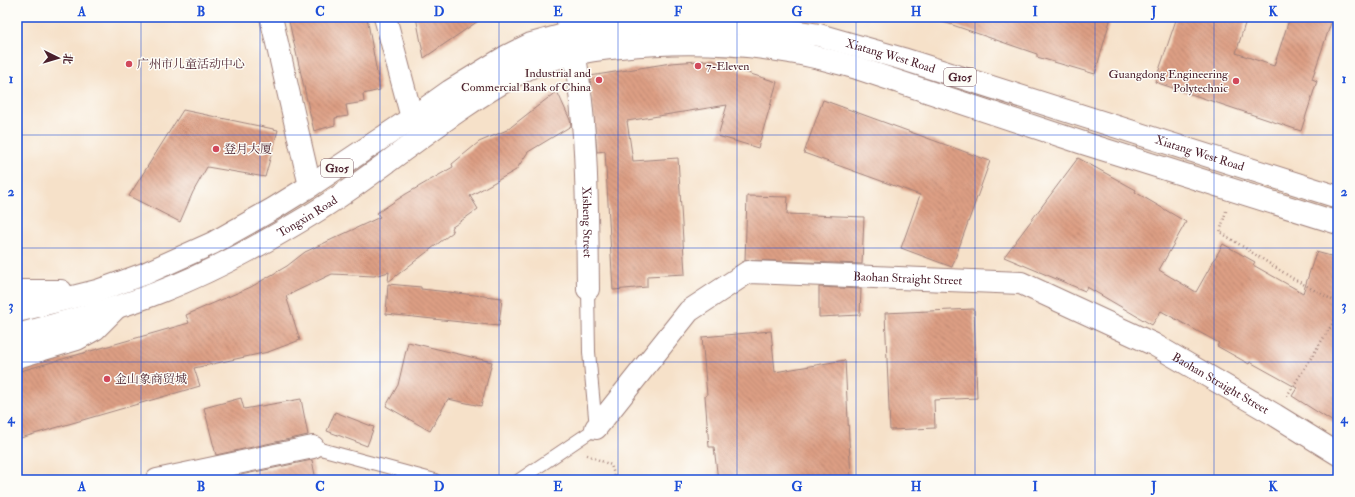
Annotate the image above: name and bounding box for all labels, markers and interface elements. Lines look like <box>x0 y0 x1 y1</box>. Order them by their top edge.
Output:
text: A <box>77 4 87 20</box>
text: B <box>197 4 205 20</box>
text: C <box>315 4 325 20</box>
text: D <box>434 4 445 20</box>
text: E <box>553 4 563 20</box>
text: F <box>674 4 683 20</box>
text: G <box>792 4 803 20</box>
text: H <box>911 4 922 20</box>
text: I <box>1032 4 1038 20</box>
text: J <box>1150 4 1157 21</box>
text: K <box>1268 4 1278 20</box>
street label: Xiatang West Road <box>844 36 937 77</box>
north arrow <box>38 38 78 78</box>
text: 北 <box>61 53 74 65</box>
place label: 广州市儿童活动中心 <box>137 57 245 72</box>
marker: 广州市儿童活动中心 <box>124 59 134 69</box>
place label: 7-Eleven <box>706 59 750 74</box>
marker: 7-Eleven <box>693 61 703 71</box>
place label: Industrial and Commercial Bank of China <box>461 66 592 95</box>
place label: Guangdong Engineering Polytechnic <box>1108 67 1229 96</box>
road number: G105 <box>944 68 976 86</box>
text: 1 <box>9 71 14 87</box>
text: 1 <box>1342 71 1347 87</box>
marker: Industrial and Commercial Bank of China <box>594 75 604 85</box>
marker: Guangdong Engineering Polytechnic <box>1231 76 1241 86</box>
street label: Xiatang West Road <box>1153 132 1246 175</box>
place label: 登月大厦 <box>224 142 272 157</box>
marker: 登月大厦 <box>211 144 221 154</box>
road number: G105 <box>321 159 353 177</box>
text: 2 <box>8 184 15 200</box>
text: 2 <box>1341 184 1348 200</box>
street label: Xisheng Street <box>578 186 595 258</box>
street label: Tongxin Road <box>275 193 340 241</box>
street label: Baohan Straight Street <box>853 269 963 289</box>
text: 3 <box>9 298 14 314</box>
text: 3 <box>1342 298 1347 314</box>
street label: Baohan Straight Street <box>1169 350 1271 418</box>
place label: 金山象商贸城 <box>115 372 187 387</box>
marker: 金山象商贸城 <box>102 374 112 384</box>
text: 4 <box>6 411 15 427</box>
text: 4 <box>1339 411 1348 427</box>
text: A <box>77 479 87 495</box>
text: B <box>197 479 205 495</box>
text: C <box>315 479 325 495</box>
text: D <box>434 479 445 495</box>
text: E <box>553 479 563 495</box>
text: F <box>674 479 683 495</box>
text: G <box>792 479 803 495</box>
text: H <box>911 479 922 495</box>
text: I <box>1032 479 1038 495</box>
text: J <box>1150 479 1157 496</box>
text: K <box>1268 479 1278 495</box>

